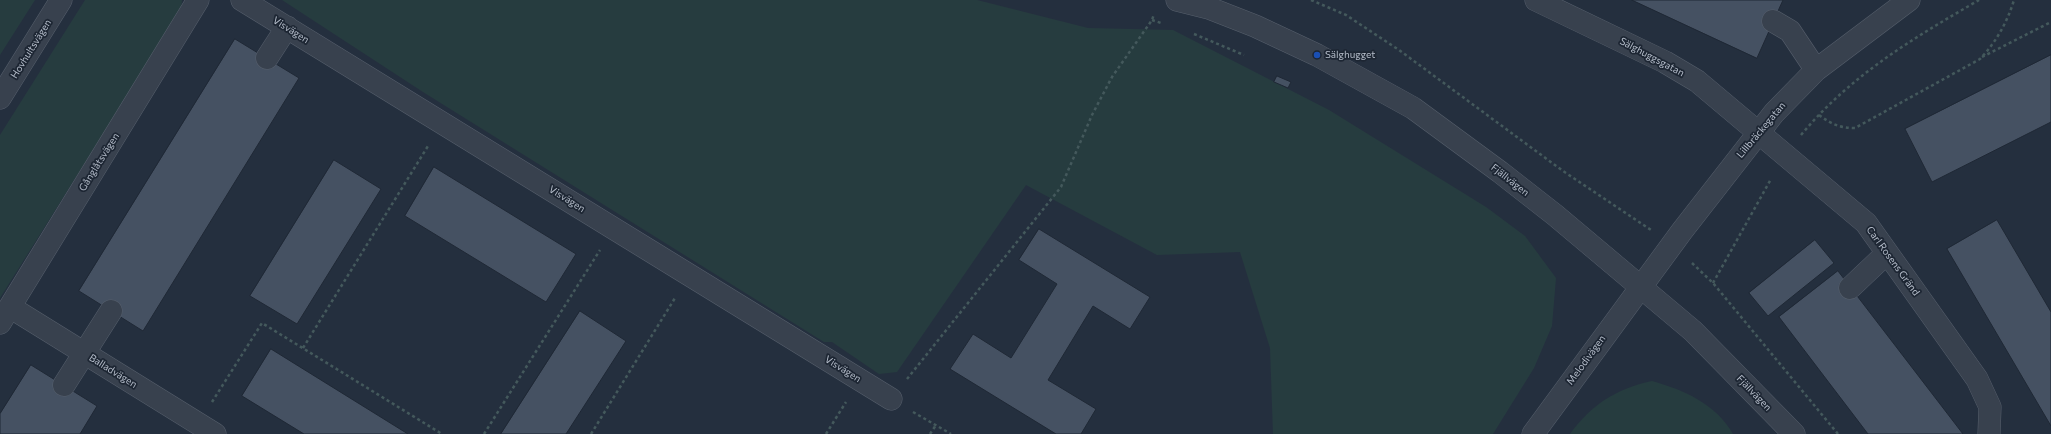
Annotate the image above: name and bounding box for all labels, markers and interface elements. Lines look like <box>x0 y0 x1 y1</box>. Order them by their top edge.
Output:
street label: Visvägen <box>271 14 311 46</box>
street label: Hovhultsvägen <box>8 17 54 81</box>
street label: Sälghuggsgatan <box>1618 35 1686 79</box>
place label: Sälghugget <box>1325 49 1375 61</box>
marker: Sälghugget <box>1312 50 1322 60</box>
street label: Lillbräckegatan <box>1734 100 1788 160</box>
street label: Gånglåtsvägen <box>76 131 122 193</box>
street label: Fjällvägen <box>1489 161 1531 199</box>
street label: Visvägen <box>547 183 587 215</box>
street label: Carl Rosens Gränd <box>1864 224 1922 298</box>
street label: Melodivägen <box>1564 333 1608 387</box>
street label: Balladvägen <box>87 352 139 390</box>
street label: Visvägen <box>823 353 863 385</box>
street label: Fjällvägen <box>1734 373 1774 413</box>

